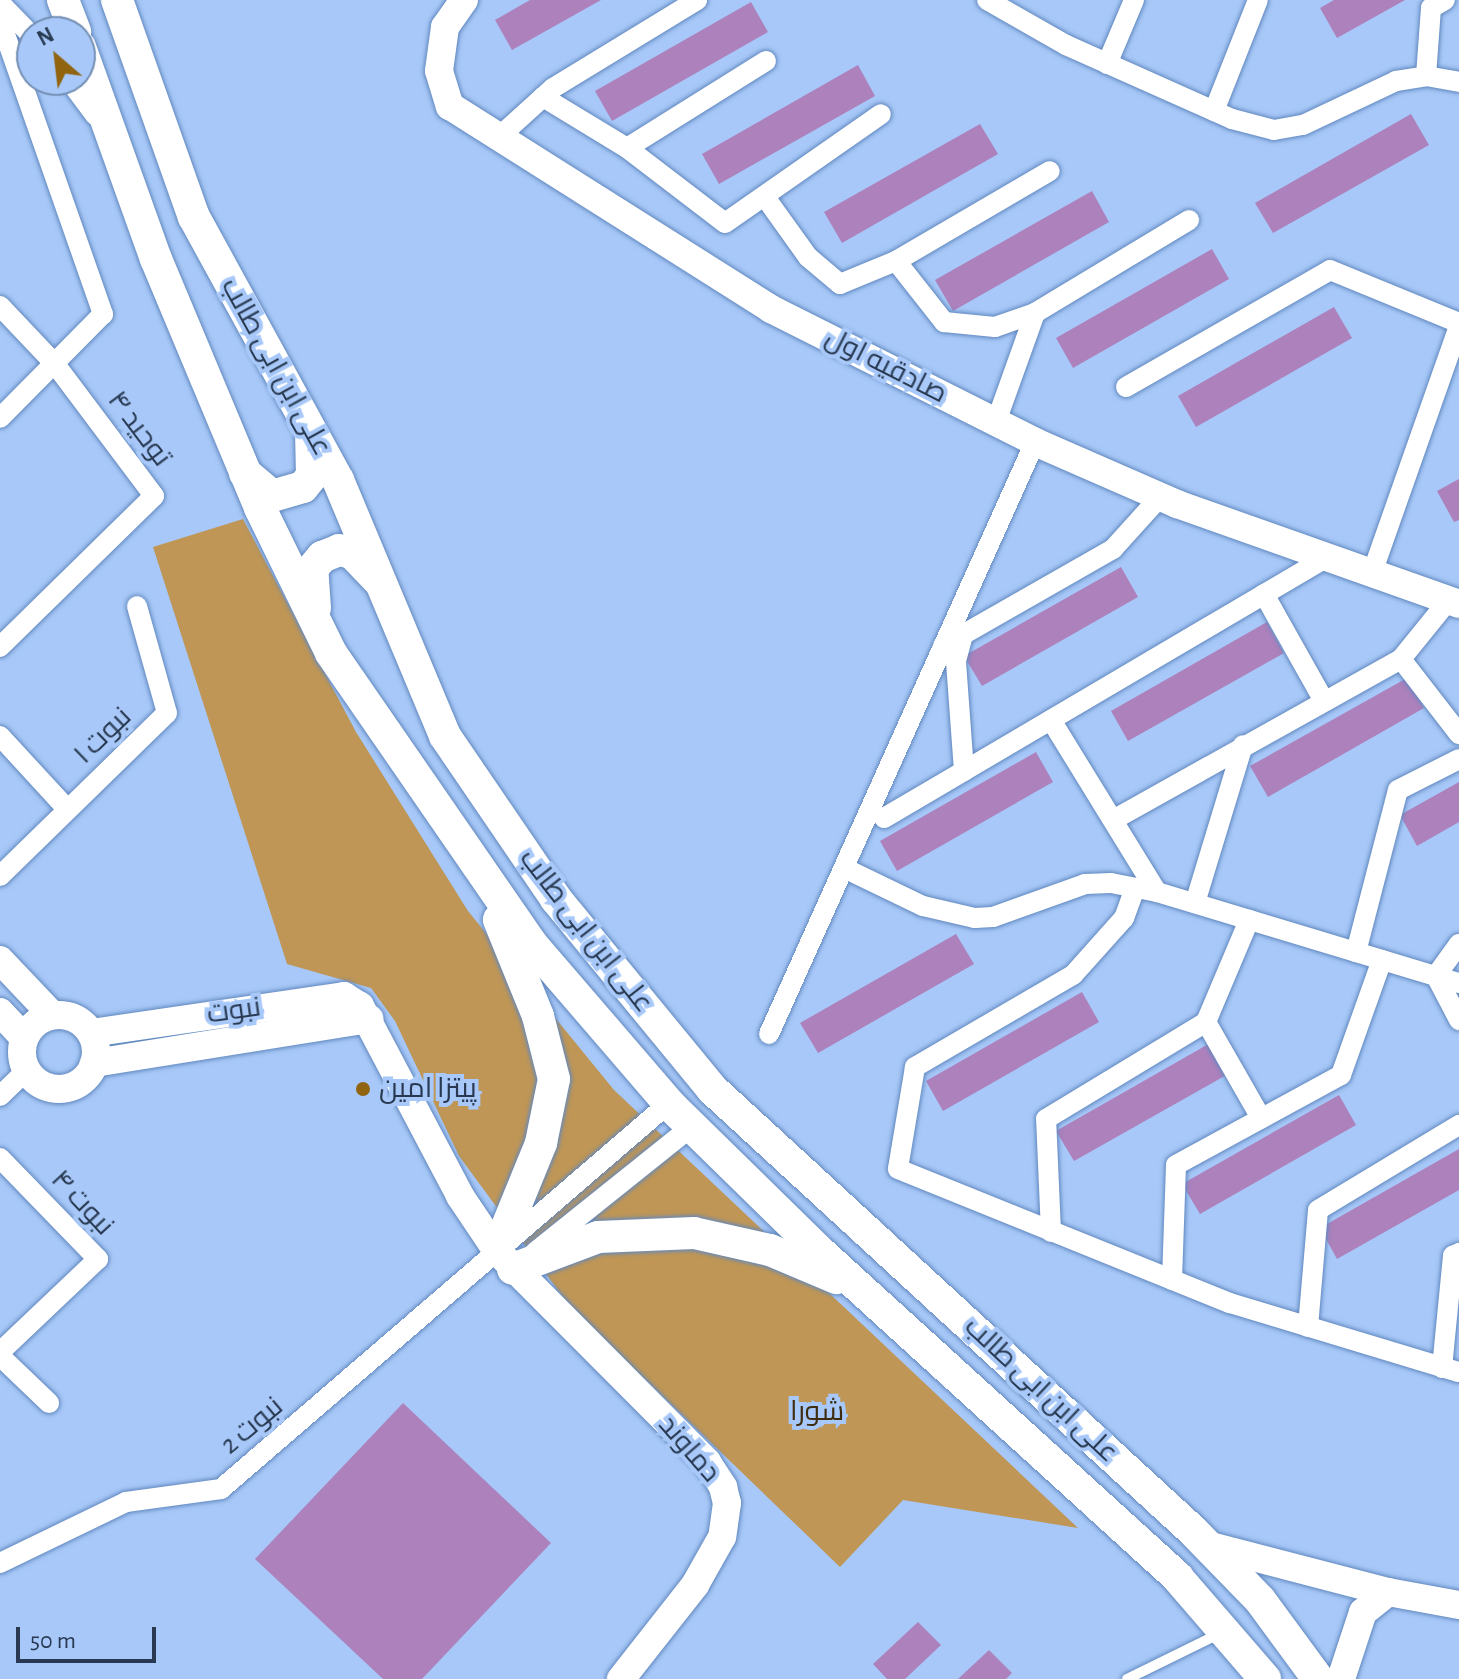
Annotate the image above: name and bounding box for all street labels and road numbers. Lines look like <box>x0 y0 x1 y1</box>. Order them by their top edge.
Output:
street label: علی ابن ابی طالب <box>213 272 339 462</box>
street label: صادقیه اول <box>819 321 953 411</box>
street label: توحید ۴ <box>100 385 178 473</box>
street label: نبوت ۱ <box>67 701 139 771</box>
street label: علی ابن ابی طالب <box>512 843 660 1019</box>
street label: نبوت <box>205 991 263 1031</box>
street label: نبوت ۴ <box>43 1163 121 1243</box>
street label: علی ابن ابی طالب <box>957 1310 1125 1470</box>
street label: نبوت 2 <box>214 1390 290 1462</box>
street label: دماوند <box>651 1409 727 1489</box>

